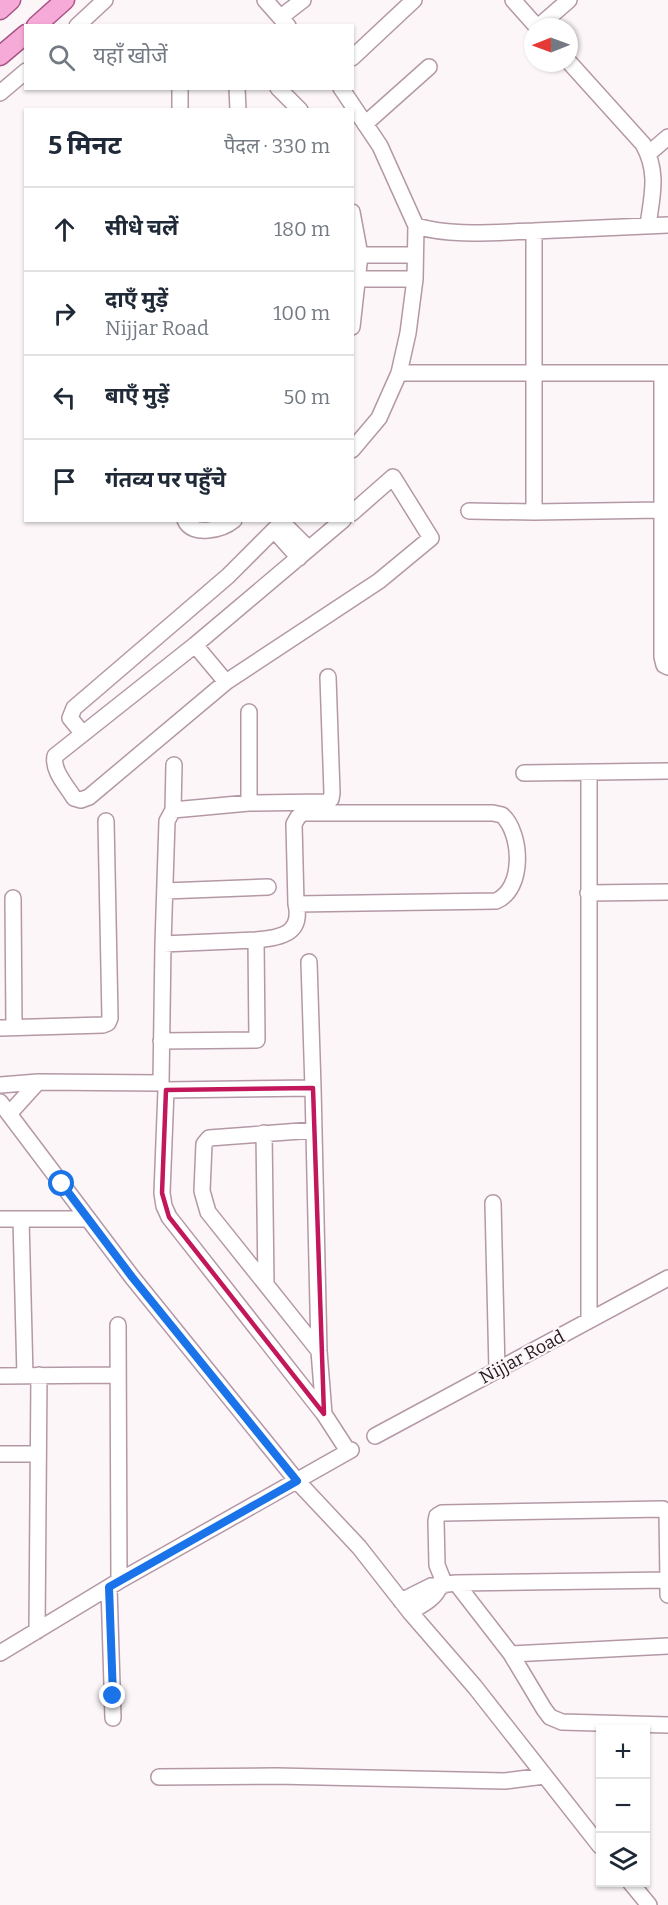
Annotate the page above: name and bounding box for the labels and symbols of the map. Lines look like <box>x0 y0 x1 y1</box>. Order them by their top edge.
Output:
north arrow <box>524 18 578 72</box>
route start <box>48 1170 74 1196</box>
street label: Nijjar Road <box>476 1325 569 1389</box>
route end <box>99 1682 125 1708</box>

